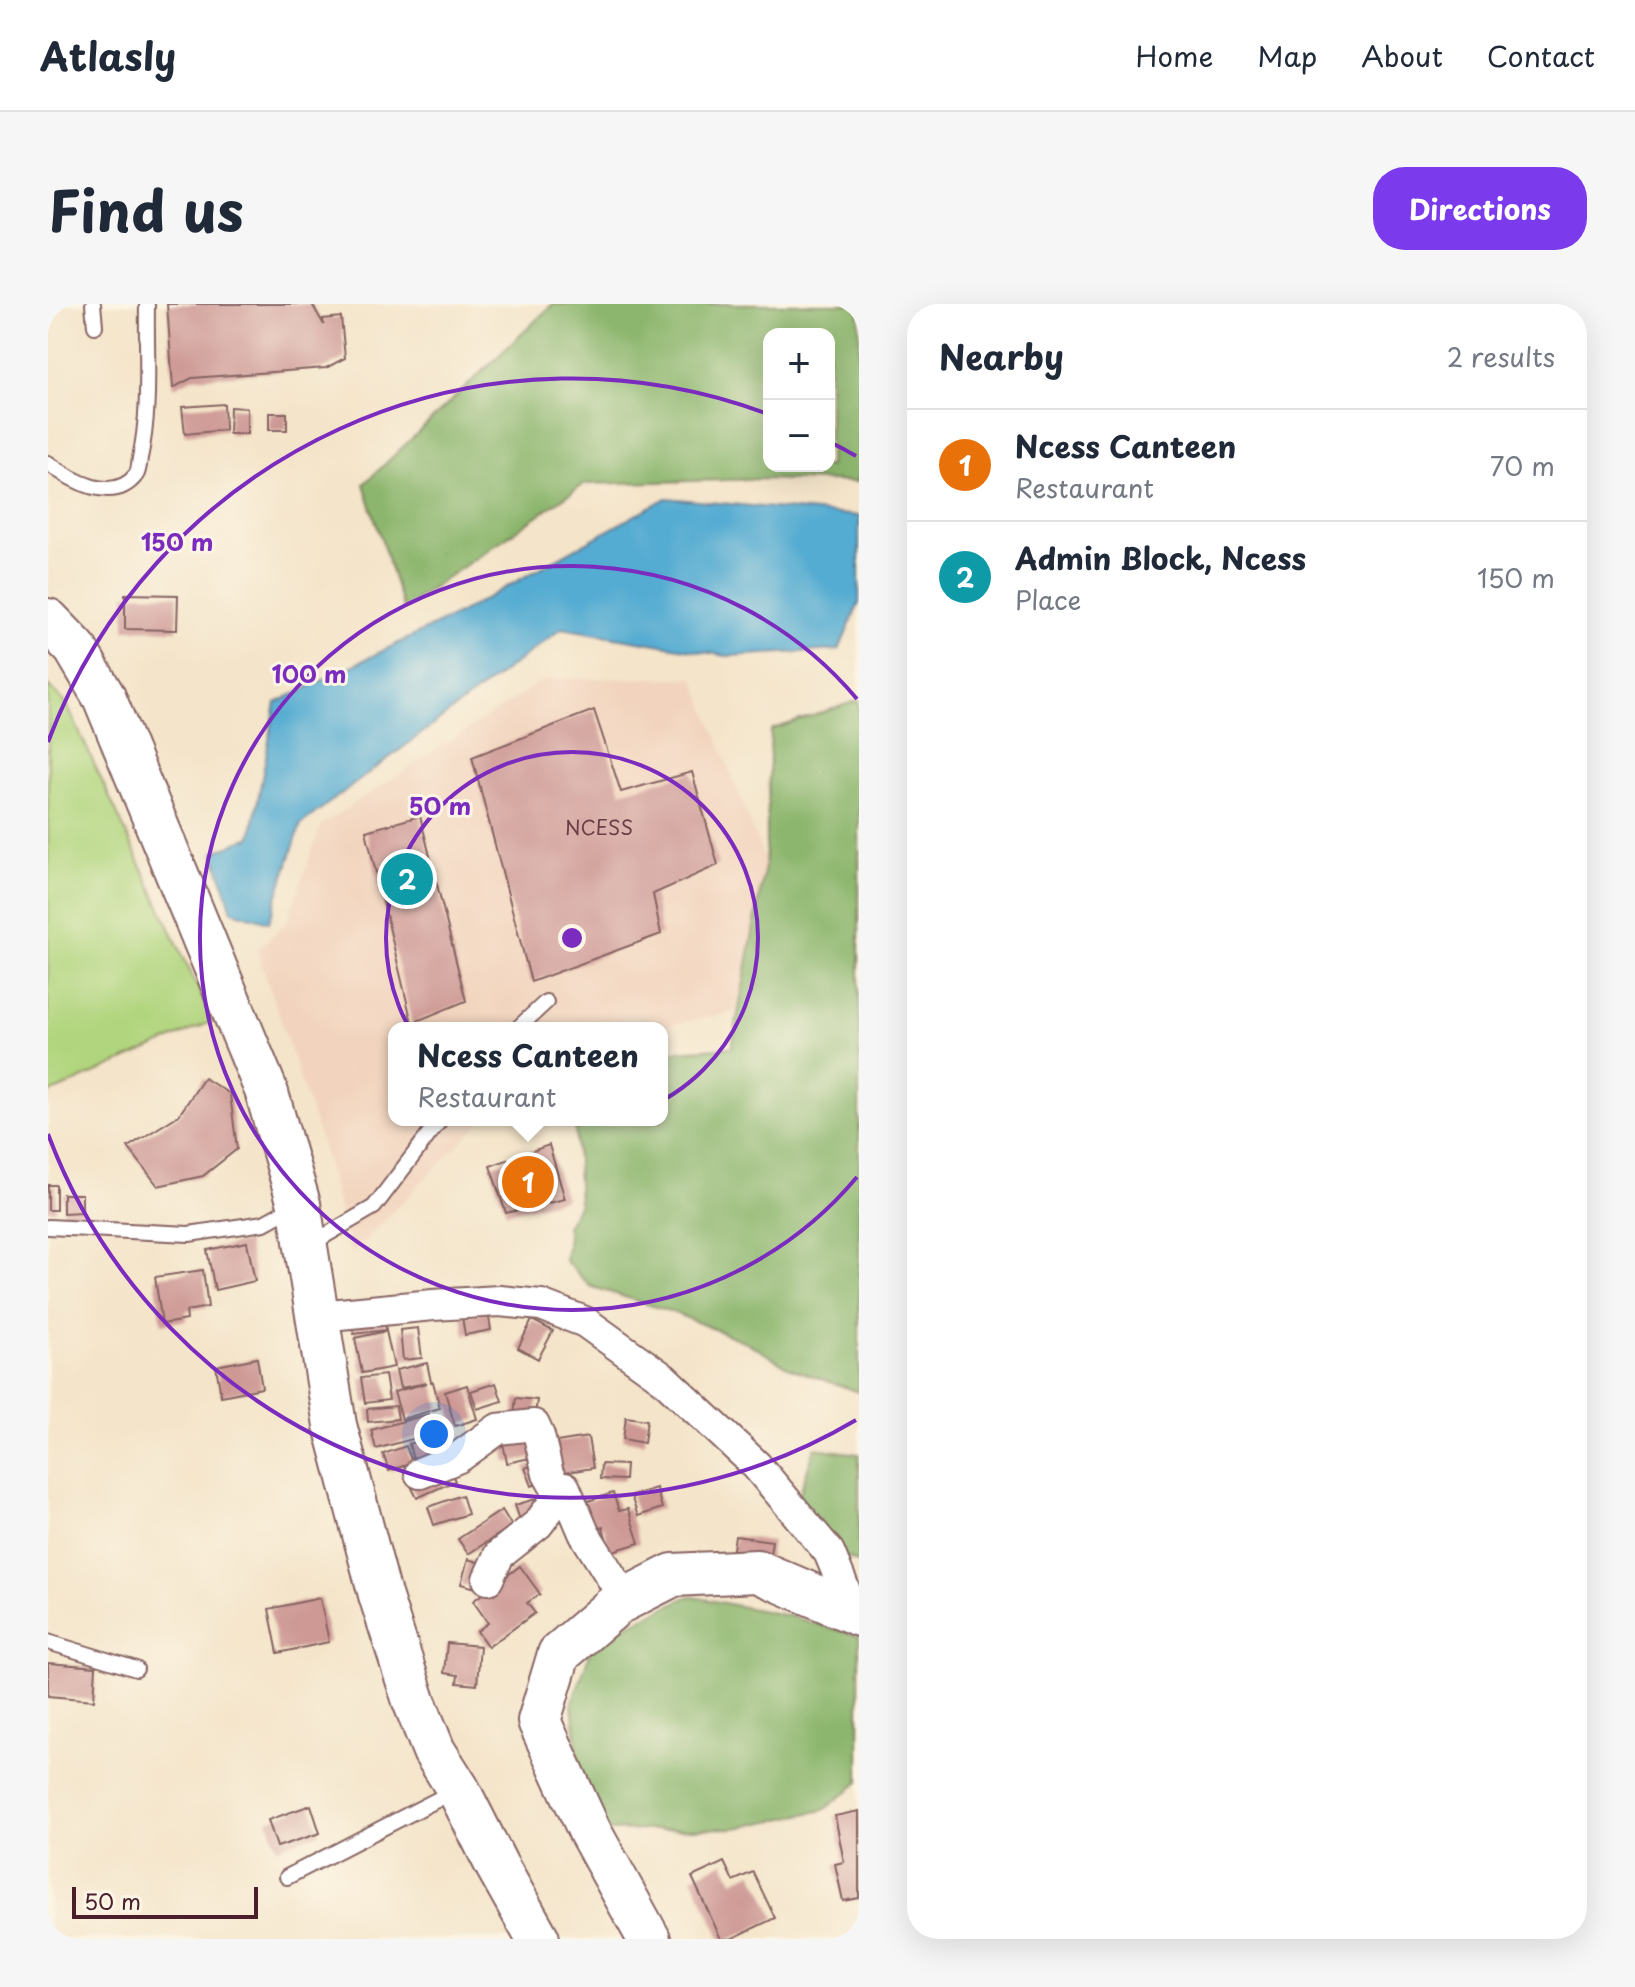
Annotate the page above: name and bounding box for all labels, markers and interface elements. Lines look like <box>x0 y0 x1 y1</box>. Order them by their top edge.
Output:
text: Atlasly <box>40 27 176 84</box>
text: Home <box>1135 34 1213 77</box>
text: Map <box>1257 34 1317 77</box>
text: About <box>1361 34 1443 77</box>
text: Contact <box>1487 34 1595 77</box>
text: Find us <box>48 166 244 251</box>
button: Directions <box>1373 167 1587 250</box>
map controls <box>763 328 835 472</box>
button: + <box>763 328 835 400</box>
text: Nearby <box>939 330 1064 382</box>
text: 2 results <box>1447 337 1555 376</box>
button: − <box>763 400 835 472</box>
text: Ncess Canteen <box>1015 423 1236 468</box>
text: 1 <box>959 446 971 485</box>
text: 70 m <box>1490 446 1555 485</box>
text: Restaurant <box>1015 468 1154 507</box>
text: 150 m <box>141 523 213 559</box>
text: Admin Block, Ncess <box>1015 535 1306 580</box>
text: 2 <box>956 558 974 597</box>
text: 150 m <box>1477 558 1555 597</box>
text: Place <box>1015 580 1081 619</box>
text: 100 m <box>272 655 346 691</box>
text: 50 m <box>409 787 471 823</box>
house number: NCESS <box>565 812 633 842</box>
pin: 2 <box>381 849 433 909</box>
centre of rings <box>558 924 586 952</box>
popup <box>388 1022 668 1126</box>
text: Ncess Canteen <box>417 1032 639 1077</box>
text: Restaurant <box>417 1077 556 1116</box>
pin: 1 <box>502 1152 554 1212</box>
your location <box>414 1414 454 1454</box>
scale bar <box>72 1883 258 1919</box>
text: 50 m <box>84 1884 141 1917</box>

